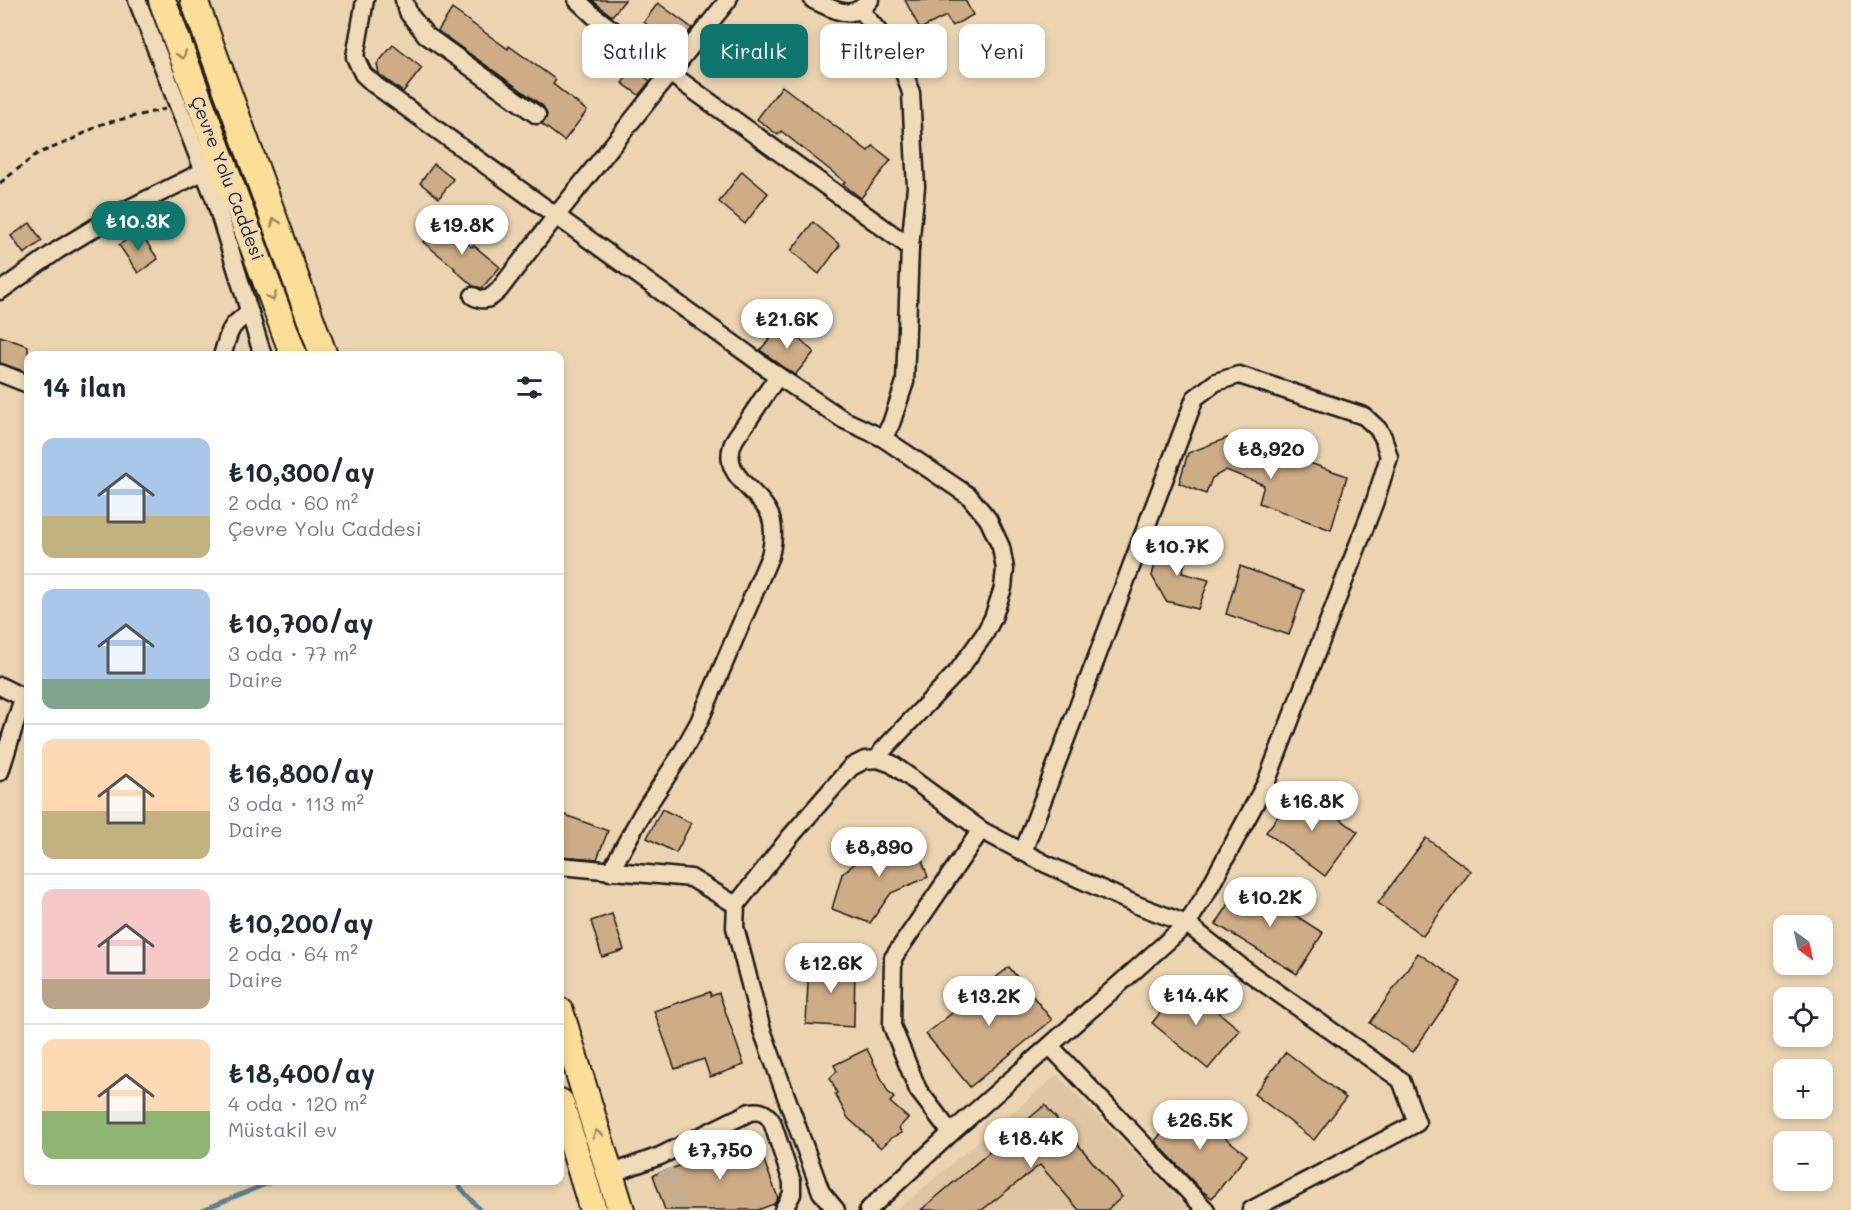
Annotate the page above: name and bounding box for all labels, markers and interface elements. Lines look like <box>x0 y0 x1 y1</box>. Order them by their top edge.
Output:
chip: Satılık <box>582 24 688 78</box>
chip: Kiralık <box>700 24 808 78</box>
chip: Filtreler <box>820 24 947 78</box>
chip: Yeni <box>959 24 1045 78</box>
one-way arrow <box>174 49 187 60</box>
street label: Çevre Yolu Caddesi <box>186 92 270 264</box>
pin: ₺10.3K <box>89 201 187 252</box>
pin: ₺19.8K <box>413 205 511 256</box>
text: ₺10.3K <box>105 207 171 233</box>
text: ₺19.8K <box>429 211 495 237</box>
one-way arrow <box>270 217 282 228</box>
one-way arrow <box>265 290 277 301</box>
pin: ₺21.6K <box>738 299 836 350</box>
text: ₺21.6K <box>755 305 819 331</box>
text: 14 ilan <box>42 370 126 404</box>
icon: filters <box>513 371 546 404</box>
pin: ₺8,920 <box>1222 429 1320 480</box>
text: ₺8,920 <box>1237 435 1305 461</box>
text: ₺10,300/ay <box>228 455 375 489</box>
icon: home <box>90 462 162 534</box>
text: 2 oda · 60 m² <box>228 489 358 515</box>
text: Çevre Yolu Caddesi <box>228 515 422 541</box>
pin: ₺10.7K <box>1128 526 1226 577</box>
text: ₺10.7K <box>1145 532 1209 558</box>
text: ₺10,700/ay <box>228 606 374 640</box>
icon: home <box>90 613 162 685</box>
text: 3 oda · 77 m² <box>228 640 357 666</box>
text: Daire <box>228 666 283 692</box>
text: ₺16,800/ay <box>228 756 374 790</box>
icon: home <box>90 763 162 835</box>
pin: ₺16.8K <box>1263 781 1361 832</box>
text: ₺16.8K <box>1279 787 1345 813</box>
text: 3 oda · 113 m² <box>228 790 364 816</box>
text: Daire <box>228 816 283 842</box>
pin: ₺8,890 <box>830 827 928 878</box>
text: ₺8,890 <box>845 833 913 859</box>
pin: ₺10.2K <box>1221 877 1319 928</box>
text: ₺10.2K <box>1238 883 1302 909</box>
text: ₺10,200/ay <box>228 906 374 940</box>
icon: home <box>90 913 162 985</box>
north arrow <box>1773 915 1833 975</box>
map controls <box>1773 915 1833 1191</box>
text: 2 oda · 64 m² <box>228 940 358 966</box>
pin: ₺12.6K <box>782 943 880 994</box>
text: ₺12.6K <box>799 949 863 975</box>
text: Daire <box>228 966 283 992</box>
pin: ₺14.4K <box>1147 975 1245 1026</box>
pin: ₺13.2K <box>940 976 1038 1027</box>
text: ₺14.4K <box>1163 981 1229 1007</box>
text: ₺13.2K <box>957 982 1021 1008</box>
button: locate <box>1773 987 1833 1047</box>
text: ₺18,400/ay <box>228 1056 375 1090</box>
button: + <box>1773 1059 1833 1119</box>
icon: home <box>90 1063 162 1135</box>
text: 4 oda · 120 m² <box>228 1090 367 1116</box>
pin: ₺26.5K <box>1151 1100 1249 1151</box>
text: ₺26.5K <box>1167 1106 1233 1132</box>
text: Müstakil ev <box>228 1116 337 1142</box>
pin: ₺18.4K <box>982 1118 1080 1169</box>
text: ₺18.4K <box>998 1124 1064 1150</box>
one-way arrow <box>592 1129 605 1140</box>
pin: ₺7,750 <box>671 1130 769 1181</box>
button: − <box>1773 1131 1833 1191</box>
text: ₺7,750 <box>687 1136 753 1162</box>

